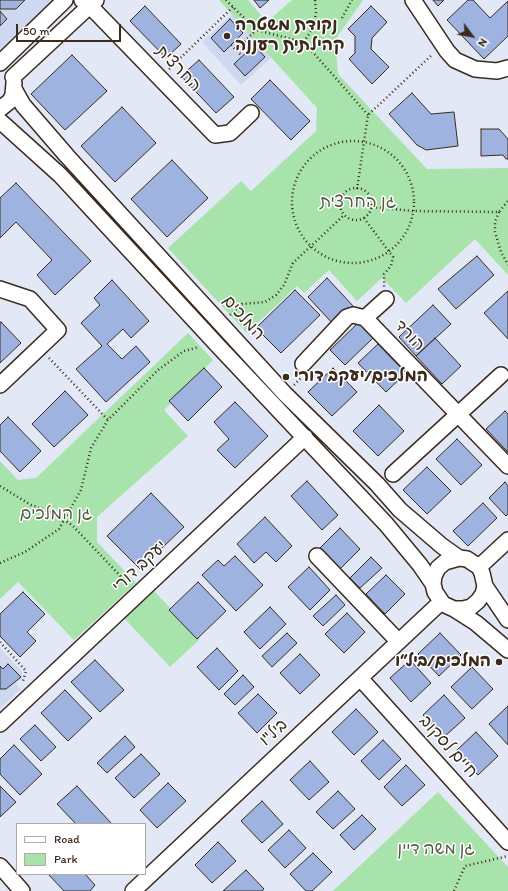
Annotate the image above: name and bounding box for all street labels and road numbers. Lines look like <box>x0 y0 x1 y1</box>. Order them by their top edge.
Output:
street label: החרצית <box>151 41 205 97</box>
street label: המלכים <box>218 291 268 345</box>
street label: הורד <box>389 316 429 356</box>
street label: יעקב דורי <box>109 537 171 597</box>
street label: חיים לסקוב <box>415 711 481 783</box>
street label: ביל"ו <box>256 715 292 751</box>

